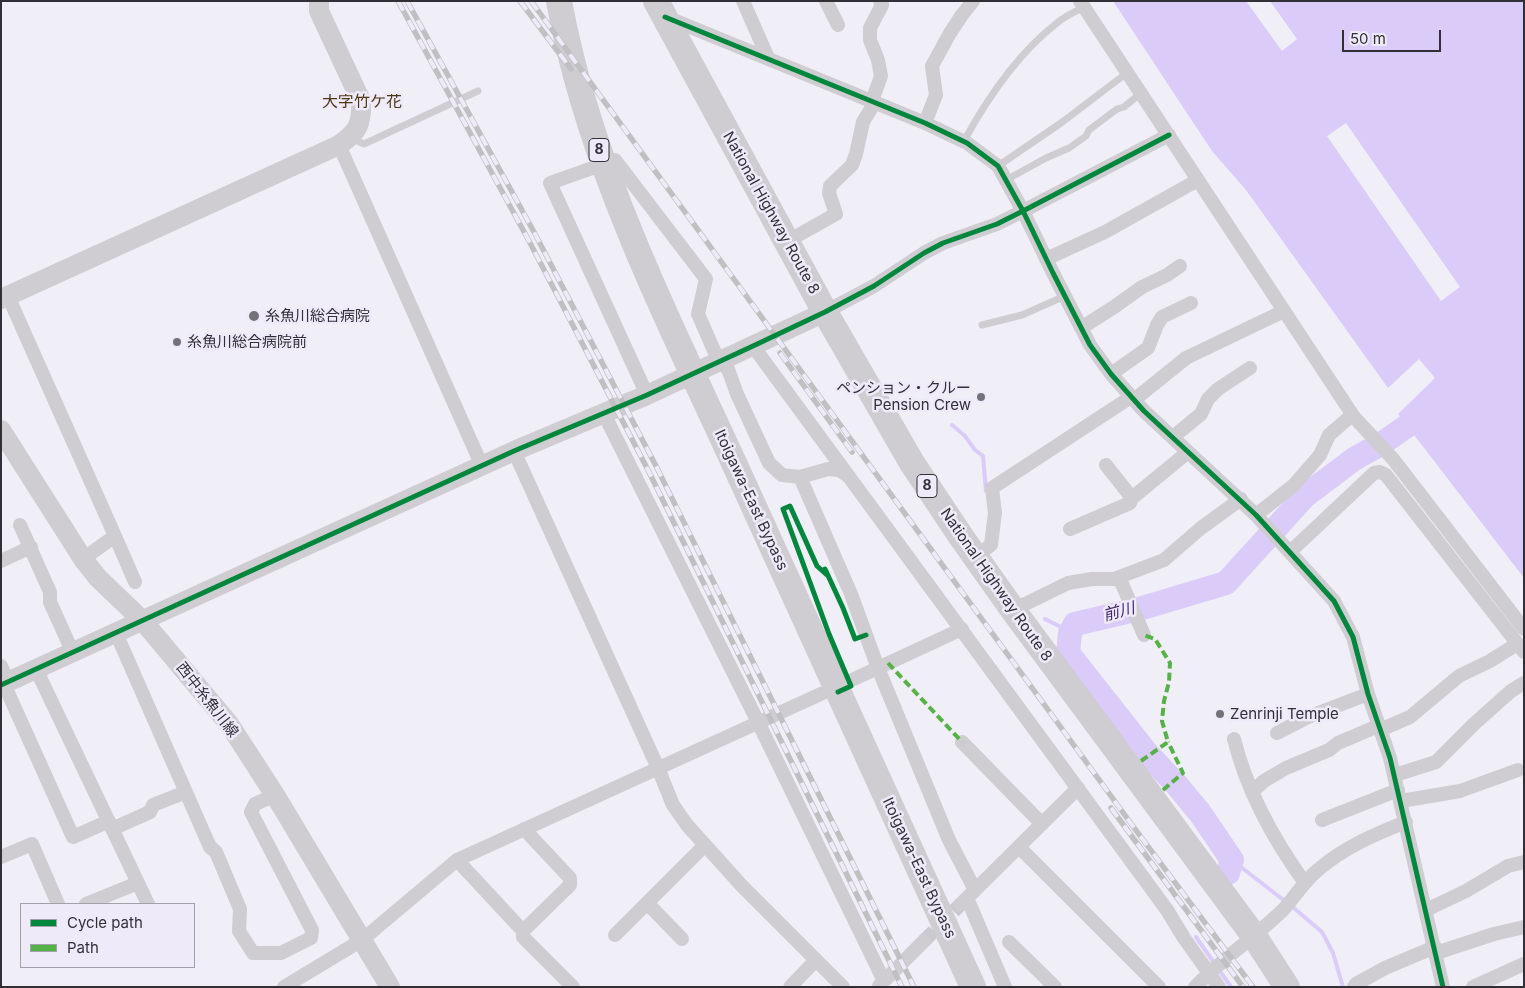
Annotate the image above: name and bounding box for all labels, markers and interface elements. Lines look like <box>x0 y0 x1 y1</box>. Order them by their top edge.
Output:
scale bar <box>1345 20 1444 52</box>
text: 50 m <box>1350 29 1386 48</box>
district label: 大字竹ケ花 <box>322 92 402 112</box>
street label: National Highway Route 8 <box>719 129 823 297</box>
road number: 8 <box>589 138 609 162</box>
place label: 糸魚川総合病院 <box>265 307 370 325</box>
marker: 糸魚川総合病院 <box>247 309 261 323</box>
place label: 糸魚川総合病院前 <box>187 333 307 351</box>
marker: 糸魚川総合病院前 <box>171 336 183 348</box>
place label: ペンション・クルー Pension Crew <box>836 379 971 414</box>
marker: ペンション・クルー Pension Crew <box>975 391 987 403</box>
street label: Itoigawa-East Bypass <box>710 427 792 573</box>
road number: 8 <box>917 474 937 498</box>
street label: National Highway Route 8 <box>936 505 1056 665</box>
water label: 前川 <box>1101 599 1137 625</box>
street label: 西中糸魚川線 <box>172 659 242 741</box>
place label: Zenrinji Temple <box>1230 705 1339 723</box>
marker: Zenrinji Temple <box>1214 708 1226 720</box>
street label: Itoigawa-East Bypass <box>878 795 960 941</box>
legend <box>20 903 195 968</box>
text: Cycle path <box>67 913 143 932</box>
text: Path <box>67 938 99 957</box>

